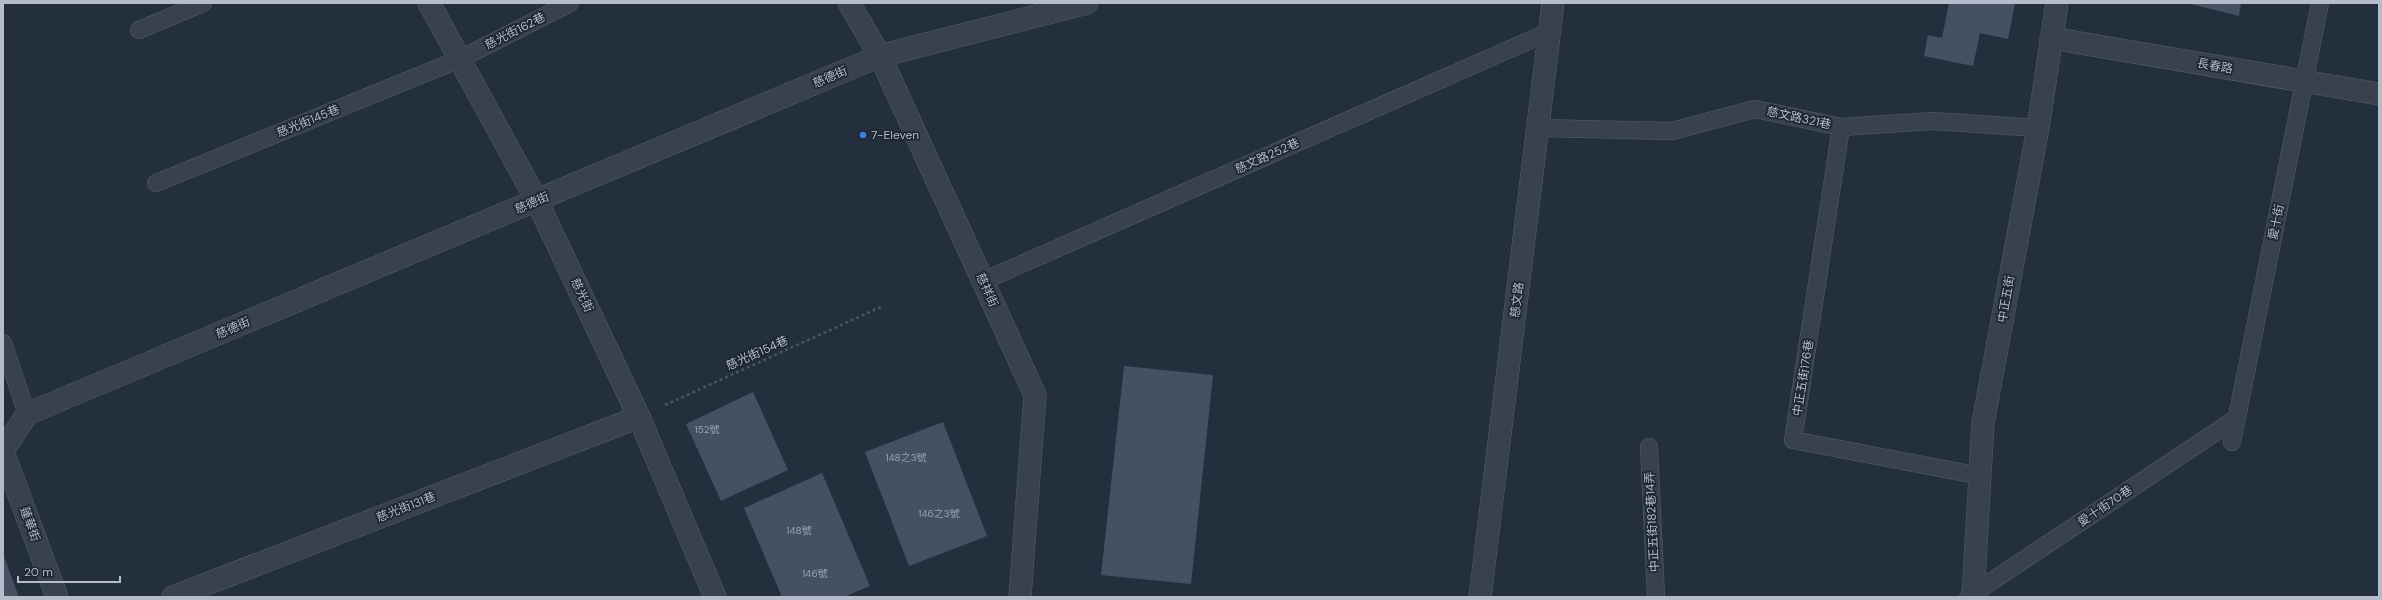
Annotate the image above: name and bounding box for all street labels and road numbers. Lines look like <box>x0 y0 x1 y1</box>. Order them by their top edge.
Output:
street label: 慈光街162巷 <box>482 9 548 53</box>
street label: 長春路 <box>2196 55 2234 77</box>
street label: 慈德街 <box>810 63 850 91</box>
street label: 慈光街145巷 <box>274 101 342 141</box>
street label: 慈文路321巷 <box>1765 103 1833 133</box>
street label: 慈文路252巷 <box>1232 135 1302 177</box>
street label: 慈德街 <box>512 189 552 217</box>
street label: 愛十街 <box>2264 203 2288 241</box>
street label: 慈祥街 <box>972 270 1002 310</box>
street label: 中正五街 <box>1994 274 2018 324</box>
street label: 慈光街 <box>567 275 597 315</box>
street label: 慈文路 <box>1507 281 1527 319</box>
street label: 慈德街 <box>213 314 253 342</box>
street label: 慈光街154巷 <box>723 332 791 374</box>
street label: 中正五街176巷 <box>1789 339 1817 417</box>
street label: 中正五街182巷14弄 <box>1641 471 1663 573</box>
street label: 愛十街70巷 <box>2075 482 2135 530</box>
street label: 慈光街131巷 <box>374 488 438 526</box>
street label: 蓮華街 <box>16 504 44 544</box>

